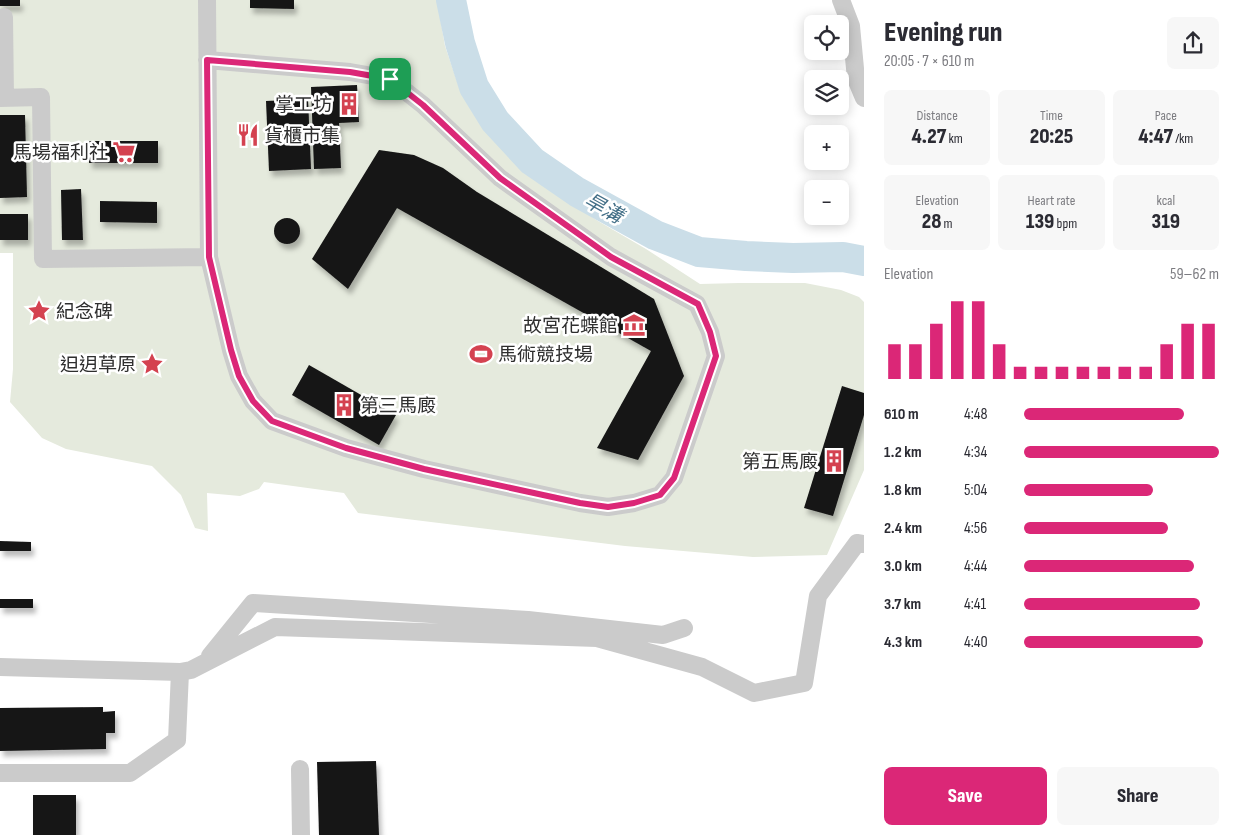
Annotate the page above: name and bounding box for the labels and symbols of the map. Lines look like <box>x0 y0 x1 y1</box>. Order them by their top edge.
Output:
pin <box>369 58 411 100</box>
building icon: 掌工坊 <box>336 91 362 117</box>
place label: 掌工坊 <box>275 94 332 117</box>
restaurant icon: 貨櫃市集 <box>235 122 261 148</box>
place label: 貨櫃市集 <box>264 125 340 148</box>
supermarket icon: 馬場福利社 <box>111 139 137 165</box>
place label: 馬場福利社 <box>13 142 108 165</box>
water label: 旱溝 <box>580 189 629 231</box>
place icon: 紀念碑 <box>26 298 52 324</box>
place label: 紀念碑 <box>56 301 113 324</box>
museum icon: 故宮花蝶館 <box>621 312 647 338</box>
place label: 故宮花蝶館 <box>523 315 618 338</box>
sports icon: 馬術競技場 <box>468 341 494 367</box>
place label: 馬術競技場 <box>498 344 593 367</box>
place icon: 𨑨迌草原 <box>139 351 165 377</box>
place label: 𨑨迌草原 <box>60 354 136 377</box>
building icon: 第三馬廄 <box>331 392 357 418</box>
place label: 第三馬廄 <box>360 395 436 418</box>
building icon: 第五馬廄 <box>821 448 847 474</box>
place label: 第五馬廄 <box>742 451 818 474</box>

